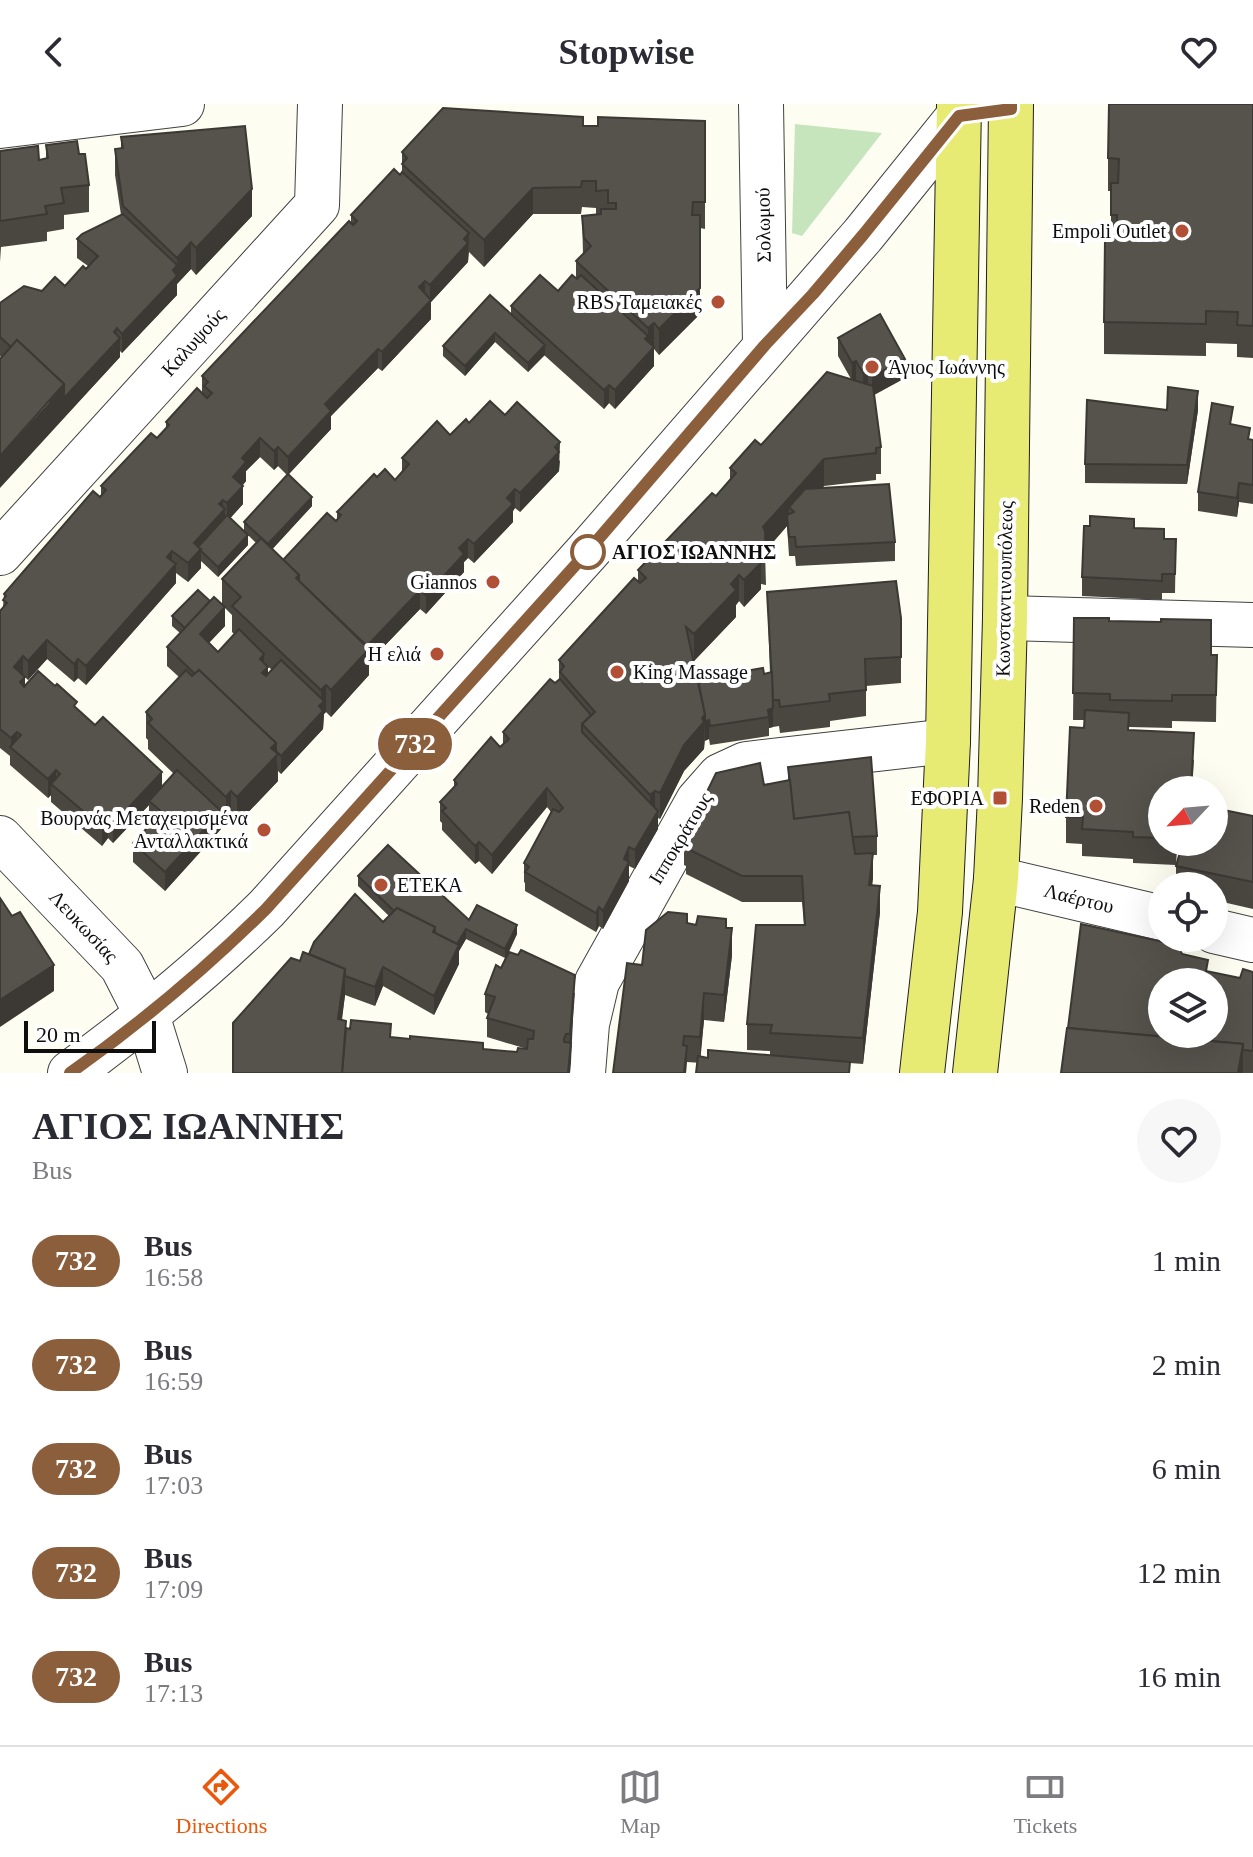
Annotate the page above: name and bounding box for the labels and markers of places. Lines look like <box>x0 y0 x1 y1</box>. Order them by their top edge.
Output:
place label: Empoli Outlet <box>1052 220 1166 243</box>
marker: Empoli Outlet <box>1173 222 1191 240</box>
place label: RBS Ταμειακές <box>577 291 702 314</box>
marker: RBS Ταμειακές <box>709 293 727 311</box>
place label: Άγιος Ιωάννης <box>888 356 1005 379</box>
marker: Άγιος Ιωάννης <box>863 358 881 376</box>
marker: ΑΓΙΟΣ ΙΩΑΝΝΗΣ <box>571 535 605 569</box>
place label: ΑΓΙΟΣ ΙΩΑΝΝΗΣ <box>612 541 776 563</box>
place label: Giannos <box>410 571 477 593</box>
marker: Giannos <box>484 573 502 591</box>
place label: Η ελιά <box>368 643 422 665</box>
marker: Η ελιά <box>428 645 446 663</box>
place label: King Massage <box>633 661 748 684</box>
marker: King Massage <box>608 663 626 681</box>
place label: ΕΦΟΡΙΑ <box>910 787 985 809</box>
marker: ΕΦΟΡΙΑ <box>991 789 1009 807</box>
place label: Reden <box>1029 795 1080 817</box>
marker: Reden <box>1087 797 1105 815</box>
place label: Βουρνάς Μεταχειρισμένα Ανταλλακτικά <box>40 807 249 852</box>
marker: Βουρνάς Μεταχειρισμένα Ανταλλακτικά <box>255 821 273 839</box>
place label: ΕΤΕΚΑ <box>397 874 463 896</box>
marker: ΕΤΕΚΑ <box>372 876 390 894</box>

